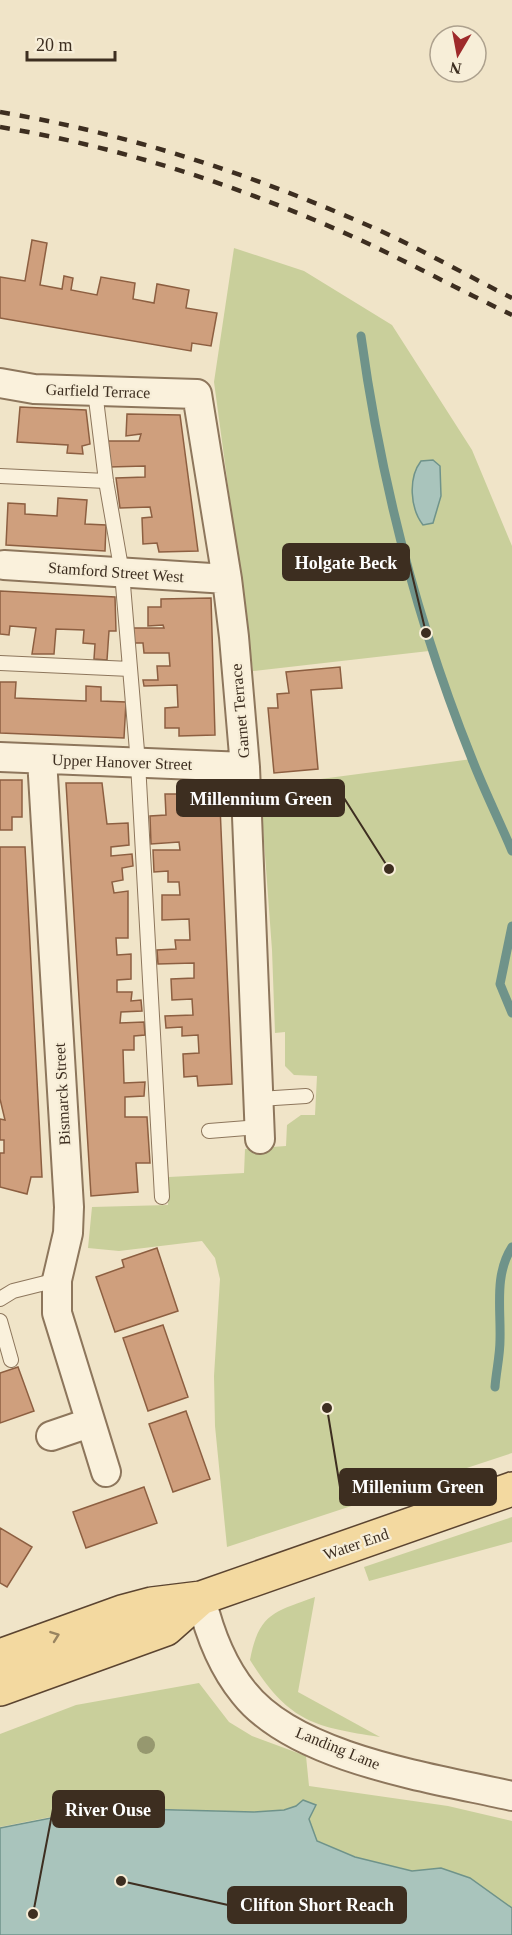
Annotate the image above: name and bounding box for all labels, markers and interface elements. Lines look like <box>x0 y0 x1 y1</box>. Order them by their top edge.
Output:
scale bar <box>27 24 116 62</box>
north arrow <box>428 24 488 84</box>
text: 20 m <box>36 35 73 55</box>
text: N <box>448 59 463 78</box>
street label: Garfield Terrace <box>45 381 151 401</box>
callout: Holgate Beck <box>283 544 409 580</box>
text: Holgate Beck <box>295 553 397 573</box>
street label: Stamford Street West <box>47 559 185 585</box>
street label: Garnet Terrace <box>227 663 253 759</box>
street label: Upper Hanover Street <box>52 751 193 774</box>
callout: Millennium Green <box>177 780 344 816</box>
text: Millennium Green <box>190 789 332 809</box>
street label: Bismarck Street <box>51 1042 73 1146</box>
callout: Millenium Green <box>340 1469 496 1505</box>
text: Millenium Green <box>352 1477 484 1497</box>
street label: Water End <box>321 1525 391 1563</box>
one-way arrow <box>49 1630 60 1643</box>
street label: Landing Lane <box>293 1723 383 1774</box>
callout: River Ouse <box>53 1791 164 1827</box>
text: River Ouse <box>65 1800 151 1820</box>
callout: Clifton Short Reach <box>228 1887 406 1923</box>
text: Clifton Short Reach <box>240 1895 394 1915</box>

